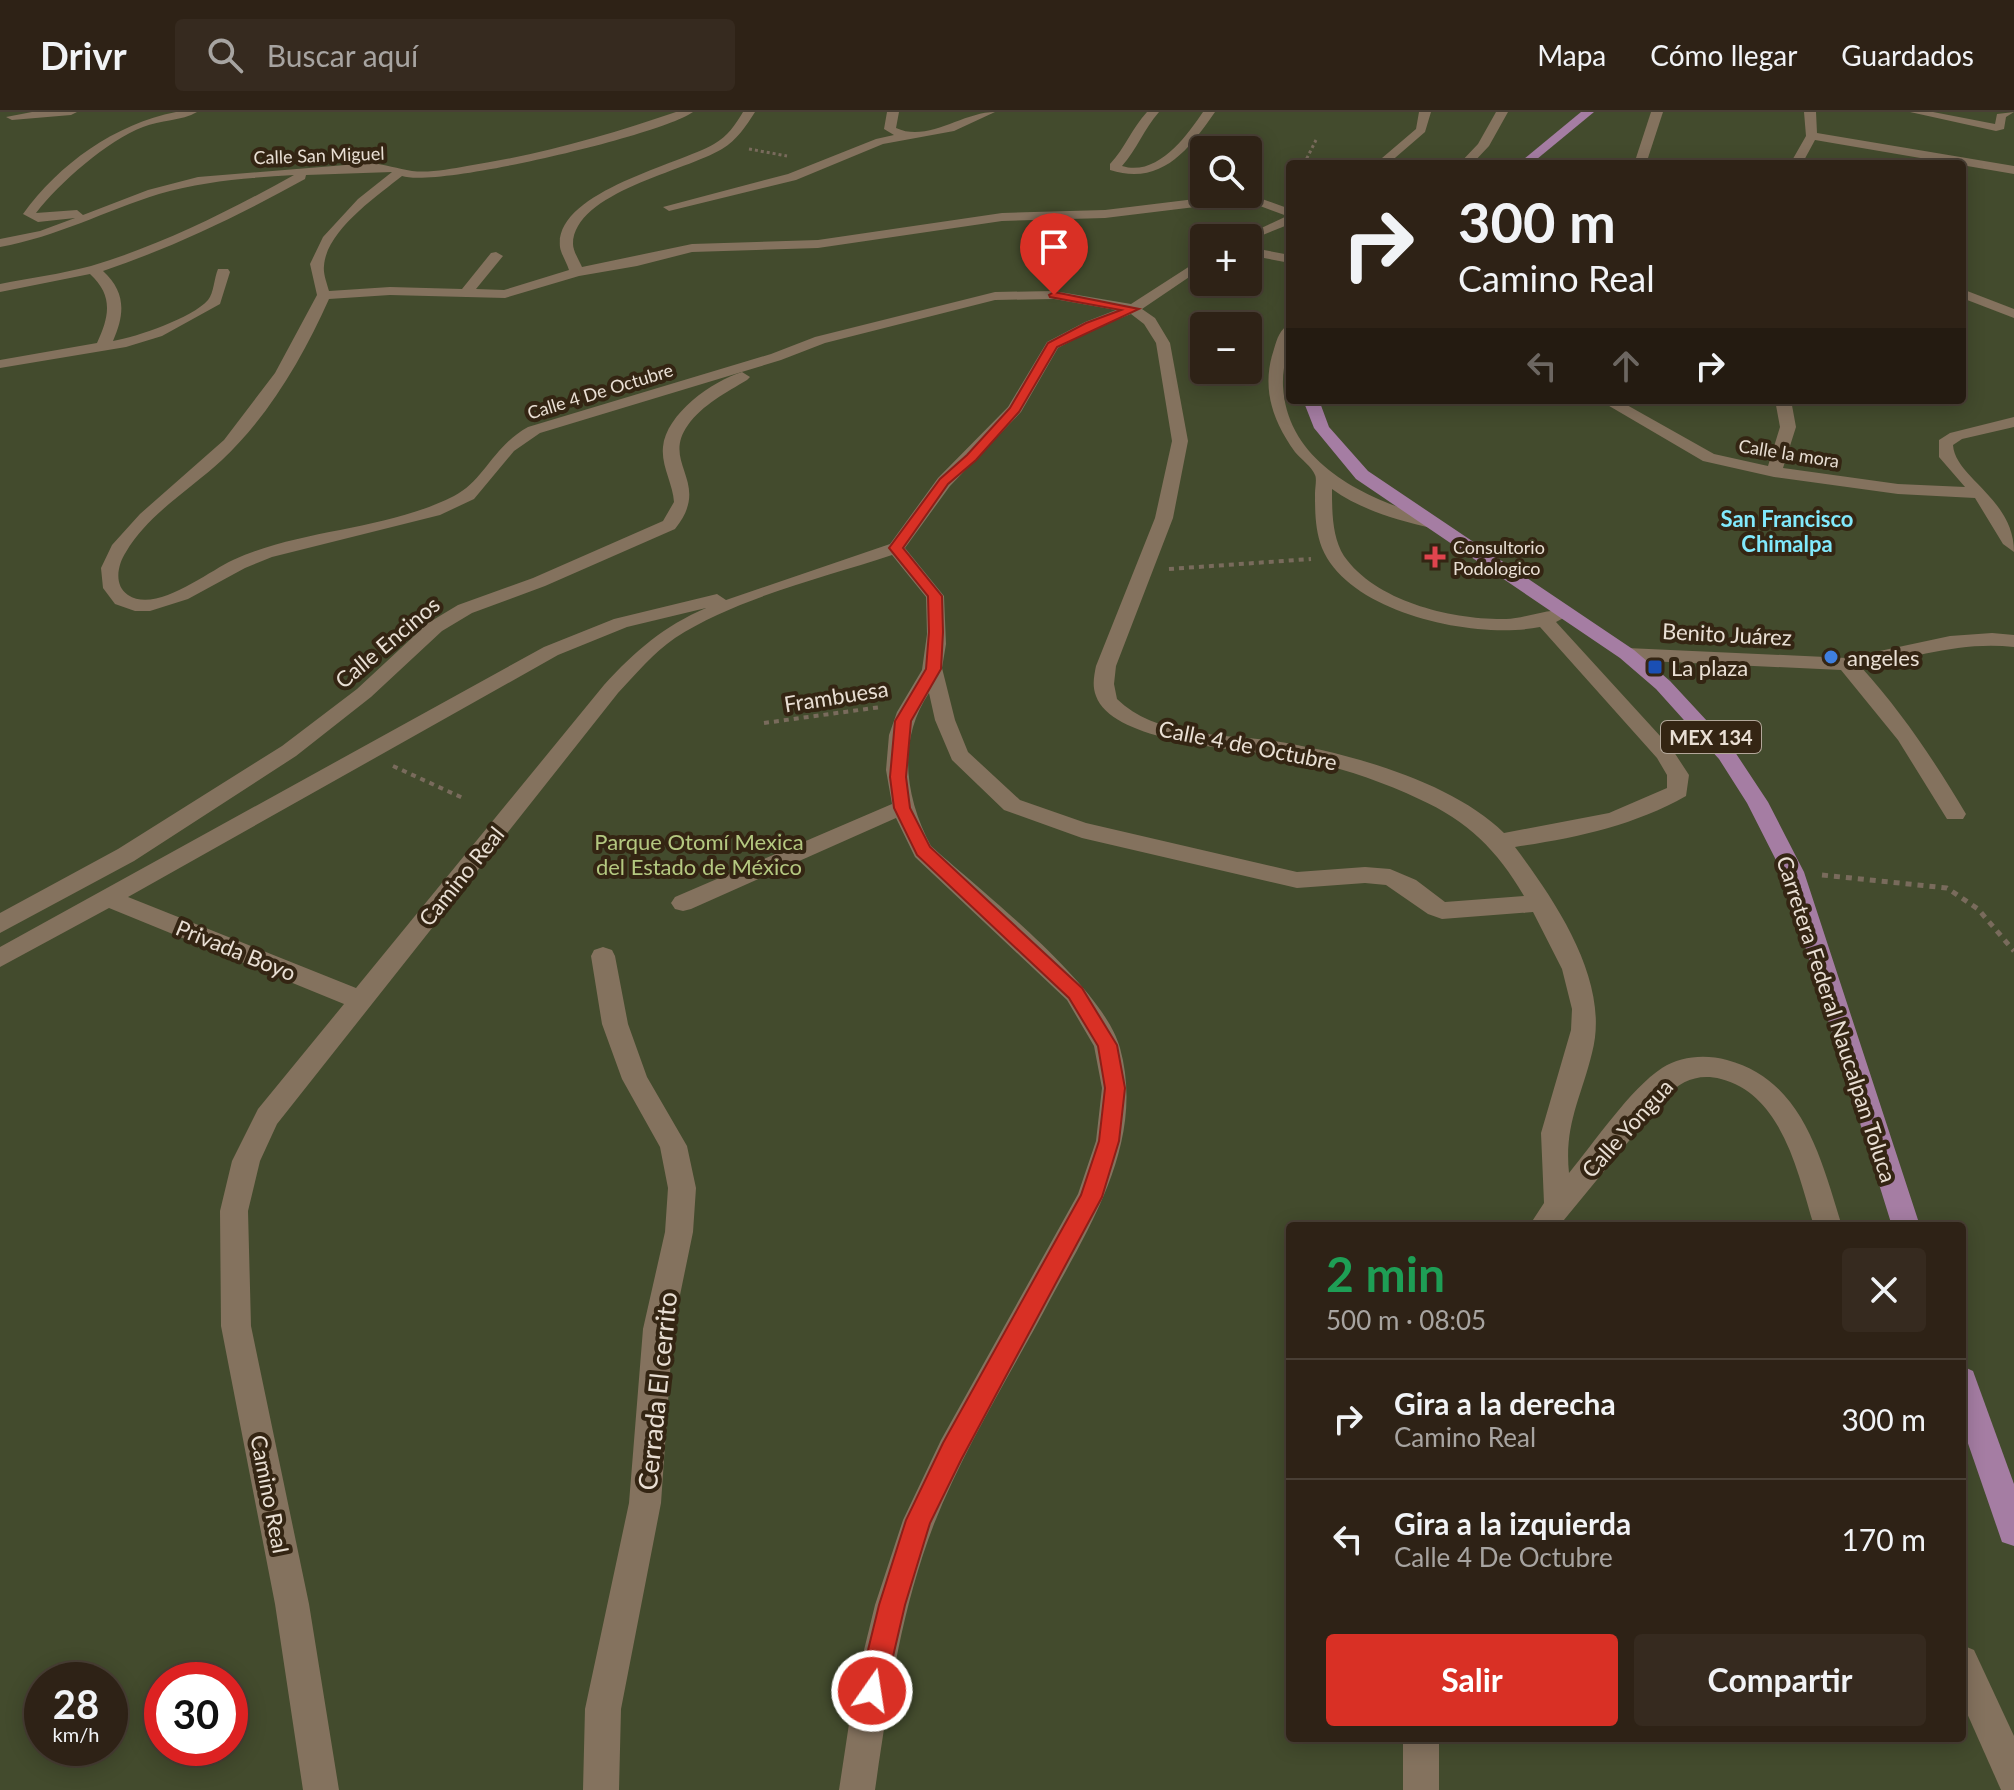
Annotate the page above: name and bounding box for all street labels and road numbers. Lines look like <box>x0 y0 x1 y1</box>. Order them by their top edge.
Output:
street label: Calle San Miguel <box>253 142 385 168</box>
street label: Calle 4 De Octubre <box>524 358 676 424</box>
street label: Calle la mora <box>1737 434 1841 472</box>
street label: Calle Encinos <box>329 591 445 693</box>
street label: Benito Juárez <box>1661 617 1793 651</box>
street label: Frambuesa <box>782 674 890 718</box>
street label: Calle 4 de Octubre <box>1157 714 1339 776</box>
road number: MEX 134 <box>1661 721 1761 753</box>
street label: Camino Real <box>413 821 509 931</box>
street label: Carretera Federal Naucalpan Toluca <box>1771 852 1903 1186</box>
street label: Privada Boyo <box>172 914 300 986</box>
street label: Calle Yongua <box>1576 1073 1678 1183</box>
street label: Cerrada El cerrito <box>631 1290 683 1492</box>
street label: Camino Real <box>245 1432 295 1556</box>

